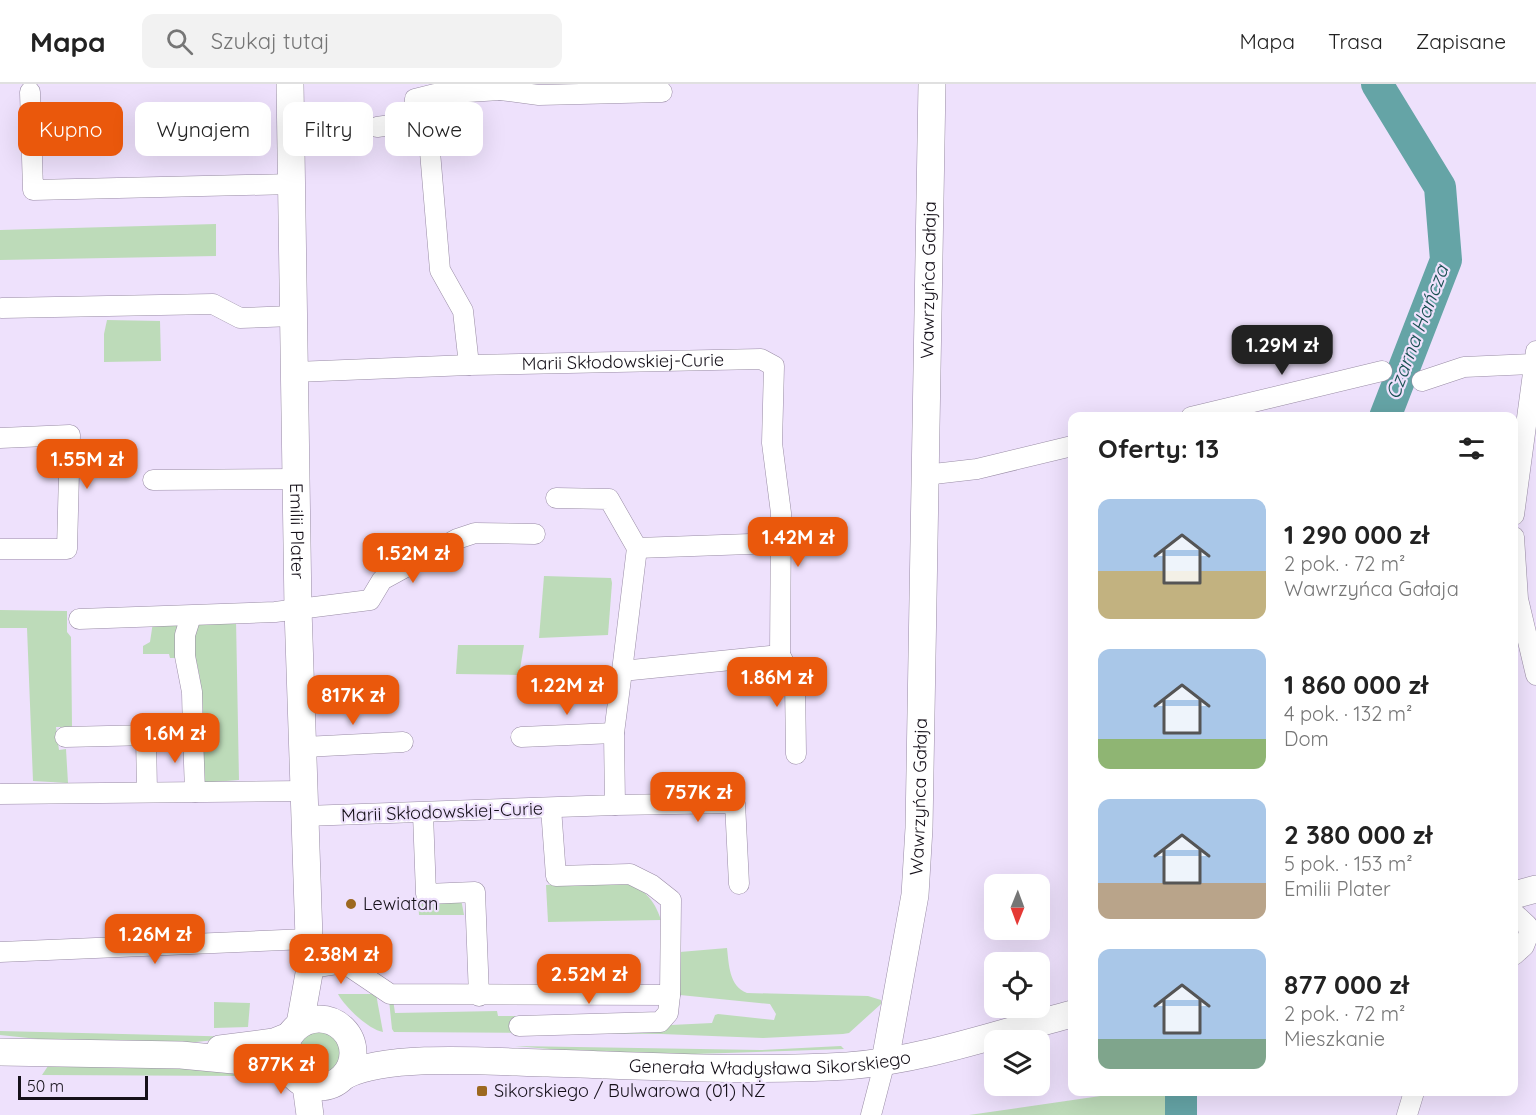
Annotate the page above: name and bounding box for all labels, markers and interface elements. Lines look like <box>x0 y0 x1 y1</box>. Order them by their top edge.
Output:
search box <box>142 14 562 68</box>
text: Mapa <box>30 24 106 59</box>
icon: search <box>163 25 196 58</box>
text: Szukaj tutaj <box>211 27 330 55</box>
text: Mapa <box>1240 28 1295 54</box>
text: Trasa <box>1328 28 1383 54</box>
text: Zapisane <box>1416 28 1506 54</box>
chip: Kupno <box>18 102 123 156</box>
chip: Wynajem <box>135 102 271 156</box>
chip: Filtry <box>283 102 373 156</box>
chip: Nowe <box>385 102 483 156</box>
street label: Wawrzyńca Gałaja <box>915 201 941 359</box>
water label: Czarna Hańcza <box>1379 259 1454 402</box>
pin: 1.29M zł <box>1220 325 1344 376</box>
text: 1.29M zł <box>1246 332 1318 357</box>
street label: Marii Skłodowskiej-Curie <box>521 348 724 375</box>
text: Oferty: 13 <box>1098 432 1219 465</box>
icon: filters <box>1455 432 1488 465</box>
pin: 1.55M zł <box>25 439 149 490</box>
text: 1.55M zł <box>51 446 123 471</box>
street label: Emilii Plater <box>285 483 310 579</box>
pin: 1.42M zł <box>736 517 860 568</box>
text: 1 290 000 zł <box>1284 518 1429 551</box>
icon: home <box>1146 523 1218 595</box>
text: 1.42M zł <box>762 524 834 549</box>
pin: 1.52M zł <box>351 533 475 584</box>
text: 1.52M zł <box>377 540 449 565</box>
text: 2 pok. · 72 m² <box>1284 551 1405 576</box>
text: Wawrzyńca Gałaja <box>1284 576 1459 601</box>
pin: 1.86M zł <box>715 657 839 708</box>
text: 1.86M zł <box>741 664 813 689</box>
pin: 1.22M zł <box>505 665 629 716</box>
text: 1 860 000 zł <box>1284 668 1428 701</box>
text: 1.22M zł <box>531 672 603 697</box>
icon: home <box>1146 673 1218 745</box>
pin: 817K zł <box>298 675 408 726</box>
text: 817K zł <box>321 682 385 707</box>
text: 4 pok. · 132 m² <box>1284 701 1412 726</box>
pin: 1.6M zł <box>120 713 230 764</box>
street label: Wawrzyńca Gałaja <box>904 718 932 876</box>
text: 1.6M zł <box>145 720 205 745</box>
text: Dom <box>1284 726 1329 751</box>
pin: 757K zł <box>643 772 753 823</box>
text: 757K zł <box>664 779 732 804</box>
street label: Marii Skłodowskiej-Curie <box>341 796 543 827</box>
text: 2 380 000 zł <box>1284 818 1432 851</box>
icon: home <box>1146 823 1218 895</box>
text: 5 pok. · 153 m² <box>1284 851 1413 876</box>
north arrow <box>984 874 1050 940</box>
map controls <box>984 874 1050 1096</box>
text: Emilii Plater <box>1284 876 1391 901</box>
place label: Lewiatan <box>363 892 438 915</box>
marker: Lewiatan <box>344 897 358 911</box>
pin: 1.26M zł <box>93 914 217 965</box>
text: 1.26M zł <box>119 921 191 946</box>
pin: 2.38M zł <box>279 934 403 985</box>
text: 2.38M zł <box>303 941 379 966</box>
button: locate <box>984 952 1050 1018</box>
pin: 2.52M zł <box>527 954 651 1005</box>
text: 2.52M zł <box>551 961 627 986</box>
text: 877 000 zł <box>1284 968 1409 1001</box>
icon: home <box>1146 973 1218 1045</box>
text: 2 pok. · 72 m² <box>1284 1001 1405 1026</box>
text: Mieszkanie <box>1284 1026 1385 1051</box>
button: layers <box>984 1030 1050 1096</box>
pin: 877K zł <box>226 1044 336 1095</box>
street label: Generała Władysława Sikorskiego <box>629 1045 913 1080</box>
text: 877K zł <box>248 1051 314 1076</box>
scale bar <box>18 1073 148 1100</box>
text: 50 m <box>27 1076 64 1096</box>
place label: Sikorskiego / Bulwarowa (01) NŻ <box>494 1079 766 1102</box>
marker: Sikorskiego / Bulwarowa (01) NŻ <box>475 1084 489 1098</box>

